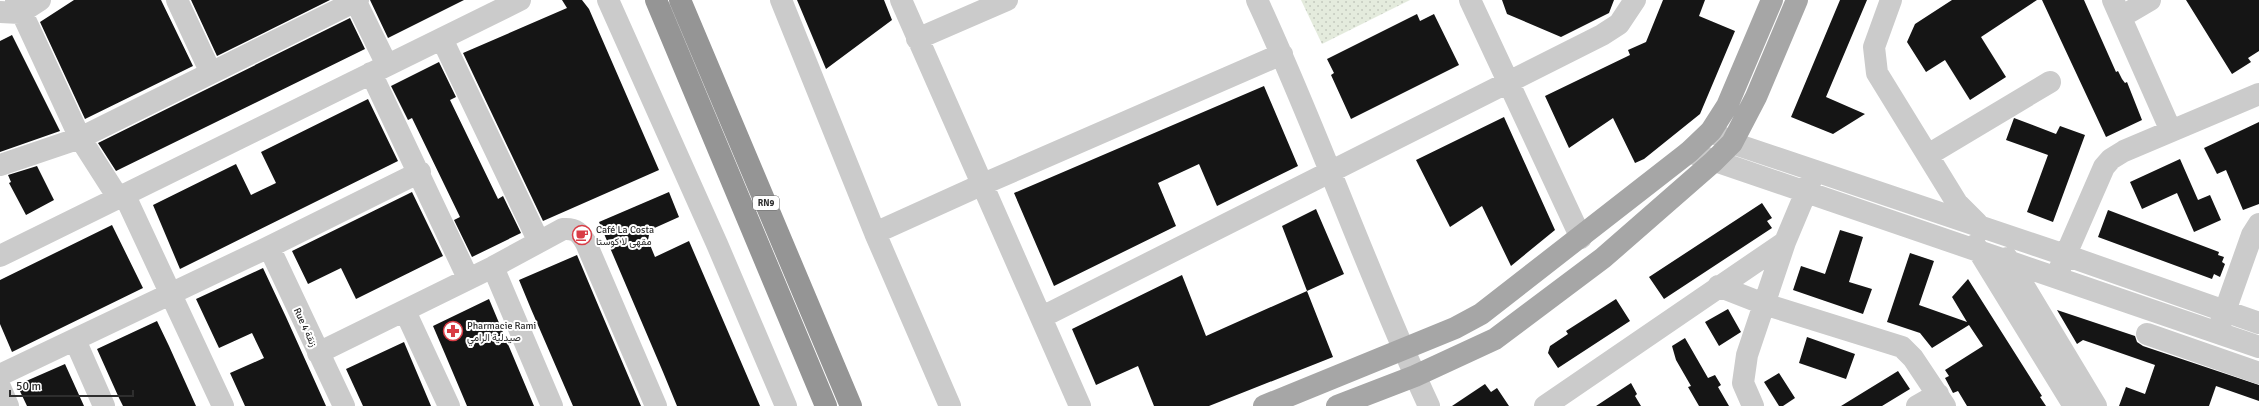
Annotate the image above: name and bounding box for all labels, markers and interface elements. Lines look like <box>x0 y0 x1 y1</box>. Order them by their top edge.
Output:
road number: RN9 <box>753 196 779 210</box>
cafe icon: Café La Costa مقهى لا كوستا <box>571 224 593 246</box>
place label: Café La Costa مقهى لا كوستا <box>596 224 654 248</box>
street label: Rue 4 زنقة <box>291 306 319 349</box>
pharmacy icon: Pharmacie Rami صيدلية الرامي <box>442 320 464 342</box>
place label: Pharmacie Rami صيدلية الرامي <box>467 320 536 346</box>
scale bar <box>10 372 133 398</box>
text: 50 m <box>16 379 41 394</box>

